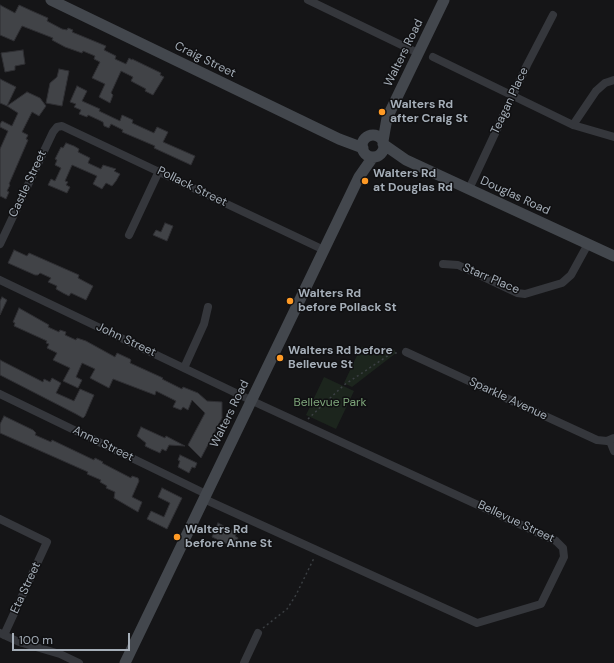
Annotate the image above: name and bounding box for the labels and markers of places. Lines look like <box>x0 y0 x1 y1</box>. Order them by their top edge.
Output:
place label: Walters Rd after Craig St <box>390 98 468 126</box>
marker: Walters Rd after Craig St <box>377 107 387 117</box>
place label: Walters Rd at Douglas Rd <box>373 167 453 195</box>
marker: Walters Rd at Douglas Rd <box>360 176 370 186</box>
place label: Walters Rd before Pollack St <box>298 287 397 315</box>
marker: Walters Rd before Pollack St <box>285 296 295 306</box>
place label: Walters Rd before Bellevue St <box>288 344 393 372</box>
marker: Walters Rd before Bellevue St <box>275 353 285 363</box>
place label: Walters Rd before Anne St <box>185 523 272 551</box>
marker: Walters Rd before Anne St <box>172 532 182 542</box>

